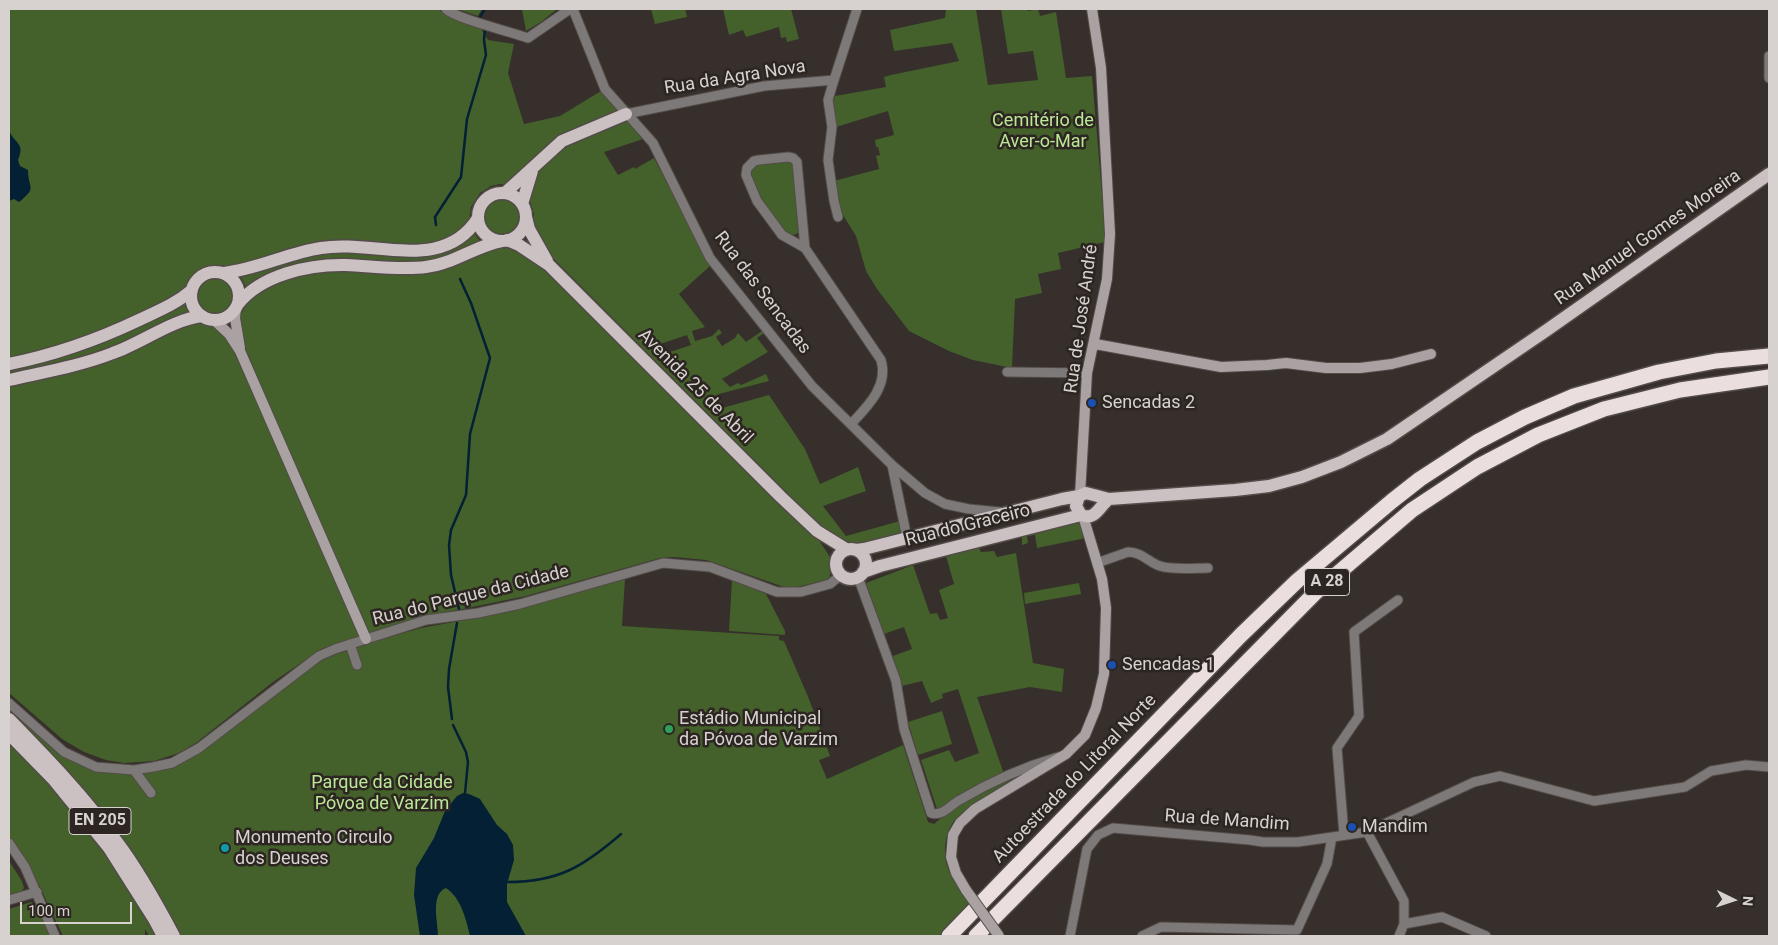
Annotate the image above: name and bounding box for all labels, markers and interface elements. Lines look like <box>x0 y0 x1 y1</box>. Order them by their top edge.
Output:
street label: Rua da Agra Nova <box>663 56 807 100</box>
park label: Cemitério de Aver-o-Mar <box>992 110 1094 152</box>
street label: Rua Manuel Gomes Moreira <box>1551 165 1745 311</box>
street label: Rua das Sencadas <box>709 228 815 358</box>
street label: Rua de José André <box>1061 243 1103 395</box>
street label: Avenida 25 de Abril <box>633 325 757 449</box>
place label: Sencadas 2 <box>1102 392 1195 414</box>
marker: Sencadas 2 <box>1086 397 1098 409</box>
street label: Rua do Graceiro <box>904 500 1032 552</box>
street label: Rua do Parque da Cidade <box>371 561 571 631</box>
road number: A 28 <box>1304 568 1350 596</box>
place label: Sencadas 1 <box>1122 654 1215 676</box>
marker: Sencadas 1 <box>1106 659 1118 671</box>
street label: Autoestrada do Litoral Norte <box>989 690 1161 868</box>
place label: Estádio Municipal da Póvoa de Varzim <box>679 708 838 751</box>
marker: Estádio Municipal da Póvoa de Varzim <box>663 723 675 735</box>
park label: Parque da Cidade Póvoa de Varzim <box>311 772 453 814</box>
street label: Rua de Mandim <box>1164 806 1290 836</box>
road number: EN 205 <box>69 808 131 834</box>
place label: Mandim <box>1362 816 1428 838</box>
marker: Mandim <box>1346 821 1358 833</box>
place label: Monumento Circulo dos Deuses <box>235 827 393 870</box>
marker: Monumento Circulo dos Deuses <box>219 842 231 854</box>
north arrow <box>1708 875 1758 925</box>
scale bar <box>22 892 135 924</box>
text: N <box>1740 896 1756 907</box>
text: 100 m <box>28 902 70 920</box>

